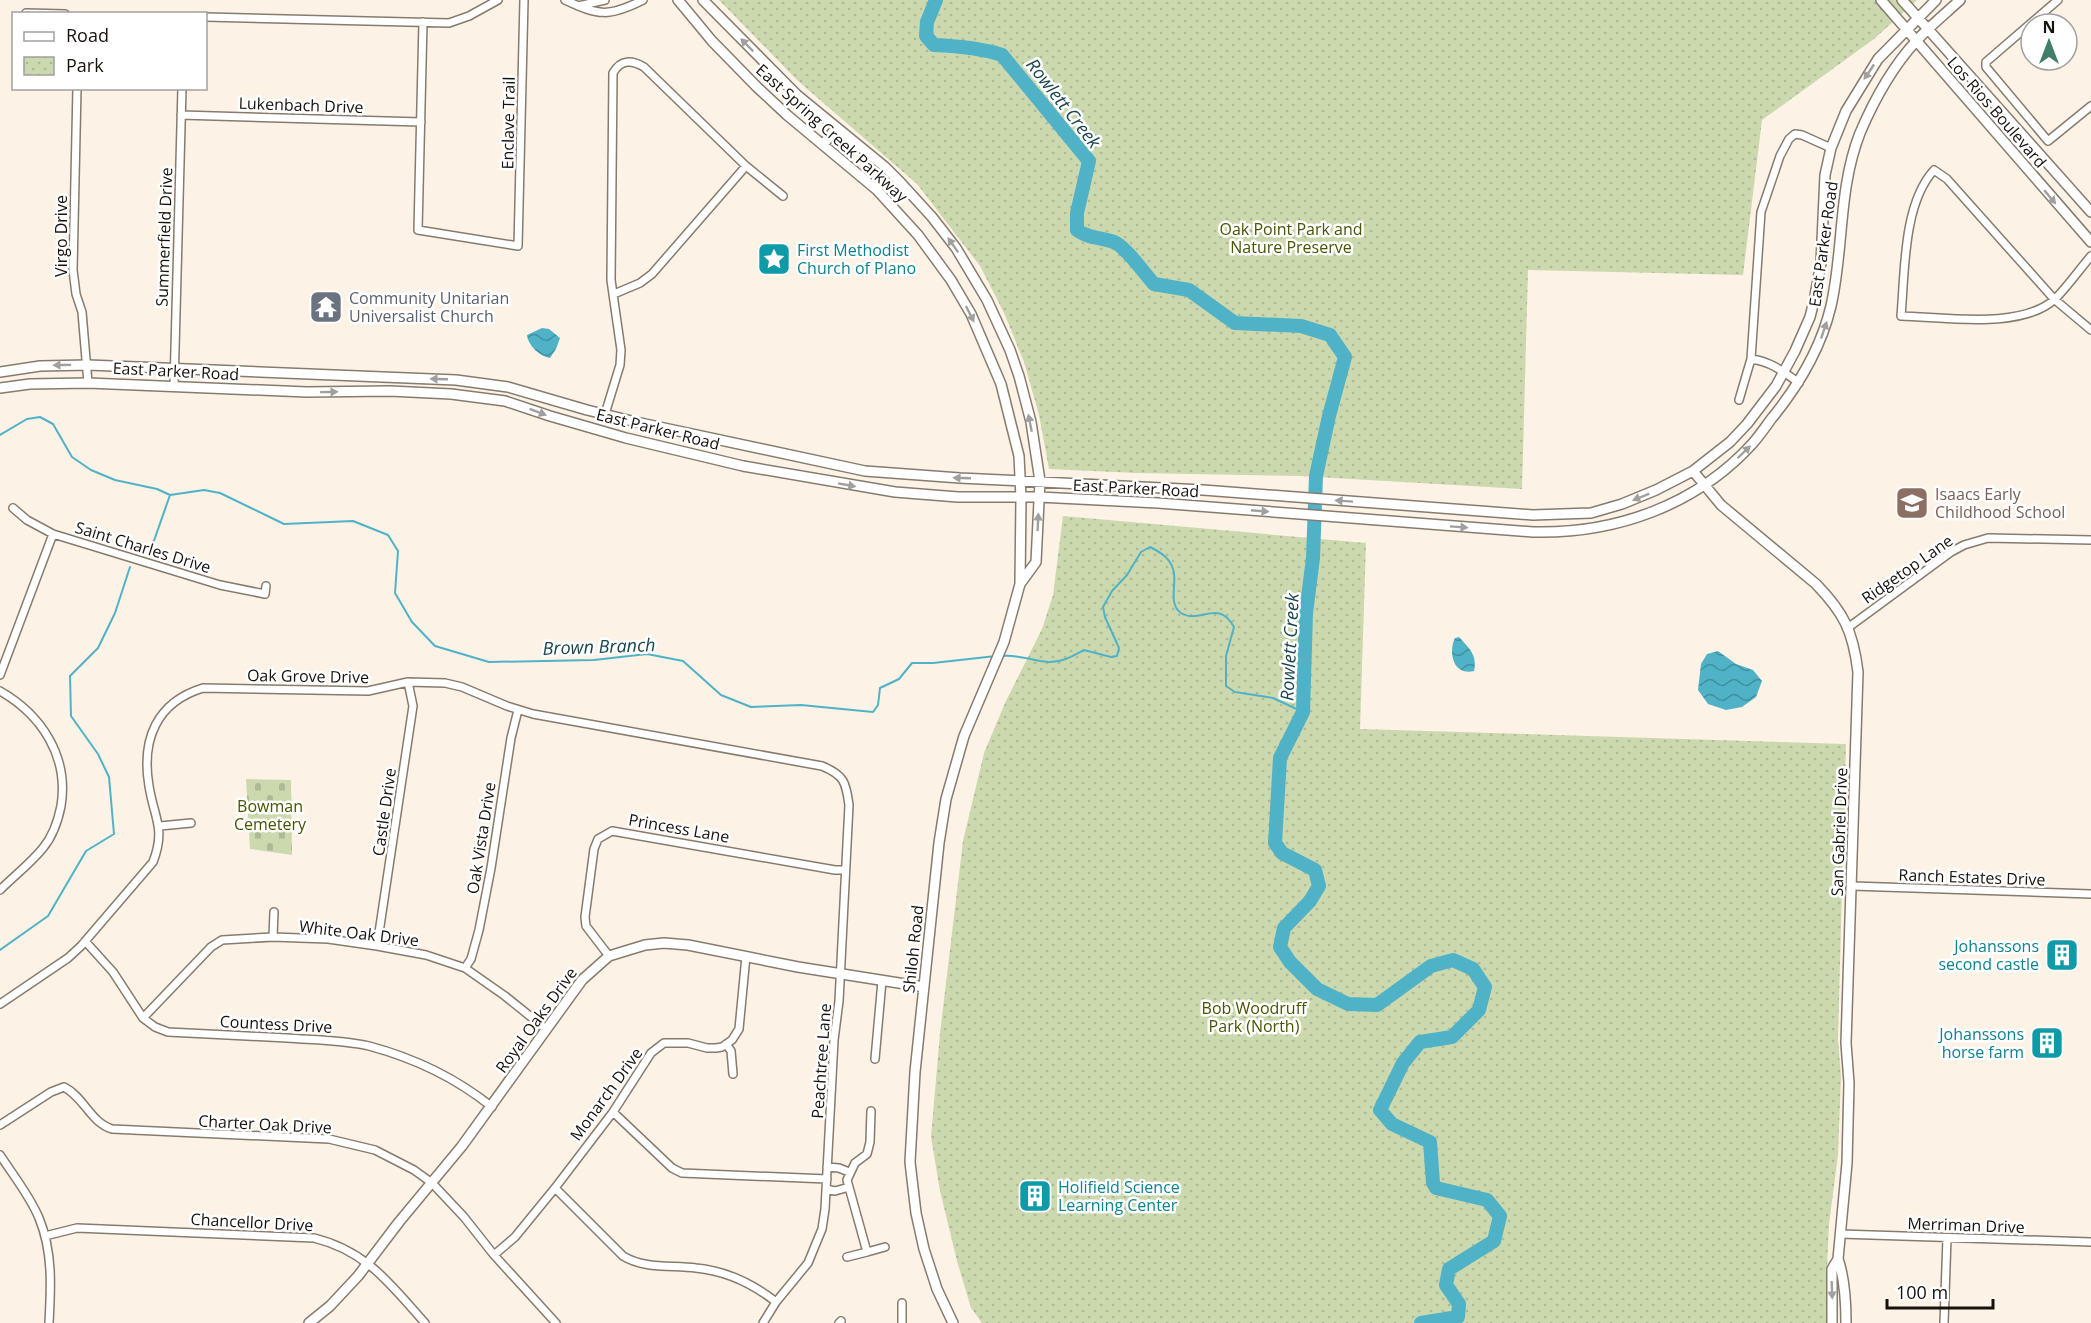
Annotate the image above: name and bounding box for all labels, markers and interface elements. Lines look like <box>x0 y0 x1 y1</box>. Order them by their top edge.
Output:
legend <box>12 12 207 90</box>
north arrow <box>2019 12 2079 72</box>
text: N <box>2042 16 2056 38</box>
text: Road <box>66 23 109 47</box>
one-way arrow <box>740 38 754 53</box>
street label: Los Rios Boulevard <box>1942 52 2052 172</box>
text: Park <box>66 53 104 77</box>
water label: Rowlett Creek <box>1021 53 1107 154</box>
street label: East Spring Creek Parkway <box>751 59 913 208</box>
one-way arrow <box>1863 64 1875 80</box>
street label: Enclave Trail <box>496 76 520 170</box>
street label: Lukenbach Drive <box>238 92 364 118</box>
street label: Summerfield Drive <box>151 167 177 307</box>
street label: East Parker Road <box>1803 180 1843 308</box>
one-way arrow <box>2043 189 2056 204</box>
street label: Virgo Drive <box>50 195 72 277</box>
park label: Oak Point Park and Nature Preserve <box>1220 218 1362 258</box>
one-way arrow <box>947 238 959 254</box>
place label: First Methodist Church of Plano <box>797 239 916 279</box>
place icon: First Methodist Church of Plano <box>756 241 792 277</box>
place label: Community Unitarian Universalist Church <box>349 287 509 327</box>
temple icon: Community Unitarian Universalist Church <box>308 289 344 325</box>
one-way arrow <box>965 306 975 323</box>
one-way arrow <box>1819 321 1829 339</box>
street label: East Parker Road <box>112 357 240 385</box>
one-way arrow <box>52 360 71 370</box>
one-way arrow <box>429 375 448 384</box>
one-way arrow <box>319 387 338 397</box>
street label: East Parker Road <box>594 403 722 455</box>
one-way arrow <box>530 407 548 417</box>
one-way arrow <box>1025 413 1034 432</box>
one-way arrow <box>1736 445 1751 459</box>
one-way arrow <box>952 473 971 482</box>
street label: East Parker Road <box>1072 474 1200 502</box>
one-way arrow <box>838 481 857 490</box>
place label: Isaacs Early Childhood School <box>1935 483 2065 523</box>
school or university icon: Isaacs Early Childhood School <box>1894 485 1930 521</box>
one-way arrow <box>1632 492 1650 502</box>
one-way arrow <box>1334 496 1353 506</box>
one-way arrow <box>1250 506 1269 516</box>
one-way arrow <box>1033 513 1043 532</box>
street label: Saint Charles Drive <box>73 516 213 578</box>
one-way arrow <box>1450 522 1469 531</box>
street label: Ridgetop Lane <box>1857 529 1957 609</box>
water label: Rowlett Creek <box>1274 591 1304 701</box>
water label: Brown Branch <box>542 632 656 660</box>
street label: Oak Grove Drive <box>247 664 369 688</box>
street label: Castle Drive <box>367 767 401 857</box>
street label: San Gabriel Drive <box>1826 767 1852 897</box>
street label: Oak Vista Drive <box>461 780 501 896</box>
park label: Bowman Cemetery <box>234 795 307 835</box>
street label: Princess Lane <box>627 808 731 848</box>
street label: Ranch Estates Drive <box>1898 863 2046 891</box>
street label: Shiloh Road <box>897 904 929 994</box>
street label: White Oak Drive <box>298 915 420 951</box>
place label: Johanssons second castle <box>1938 935 2039 975</box>
building icon: Johanssons second castle <box>2044 937 2080 973</box>
street label: Royal Oaks Drive <box>490 963 582 1077</box>
park label: Bob Woodruff Park (North) <box>1202 997 1308 1037</box>
street label: Peachtree Lane <box>806 1003 836 1119</box>
street label: Countess Drive <box>219 1010 333 1038</box>
place label: Johanssons horse farm <box>1937 1023 2024 1063</box>
building icon: Johanssons horse farm <box>2029 1025 2065 1061</box>
street label: Monarch Drive <box>565 1043 647 1145</box>
street label: Charter Oak Drive <box>198 1110 332 1138</box>
place label: Holifield Science Learning Center <box>1058 1176 1180 1216</box>
building icon: Holifield Science Learning Center <box>1017 1178 1053 1214</box>
street label: Chancellor Drive <box>190 1208 314 1236</box>
street label: Merriman Drive <box>1907 1212 2025 1238</box>
scale bar <box>1887 1272 1994 1310</box>
text: 100 m <box>1896 1280 1948 1304</box>
one-way arrow <box>1828 1281 1837 1300</box>

